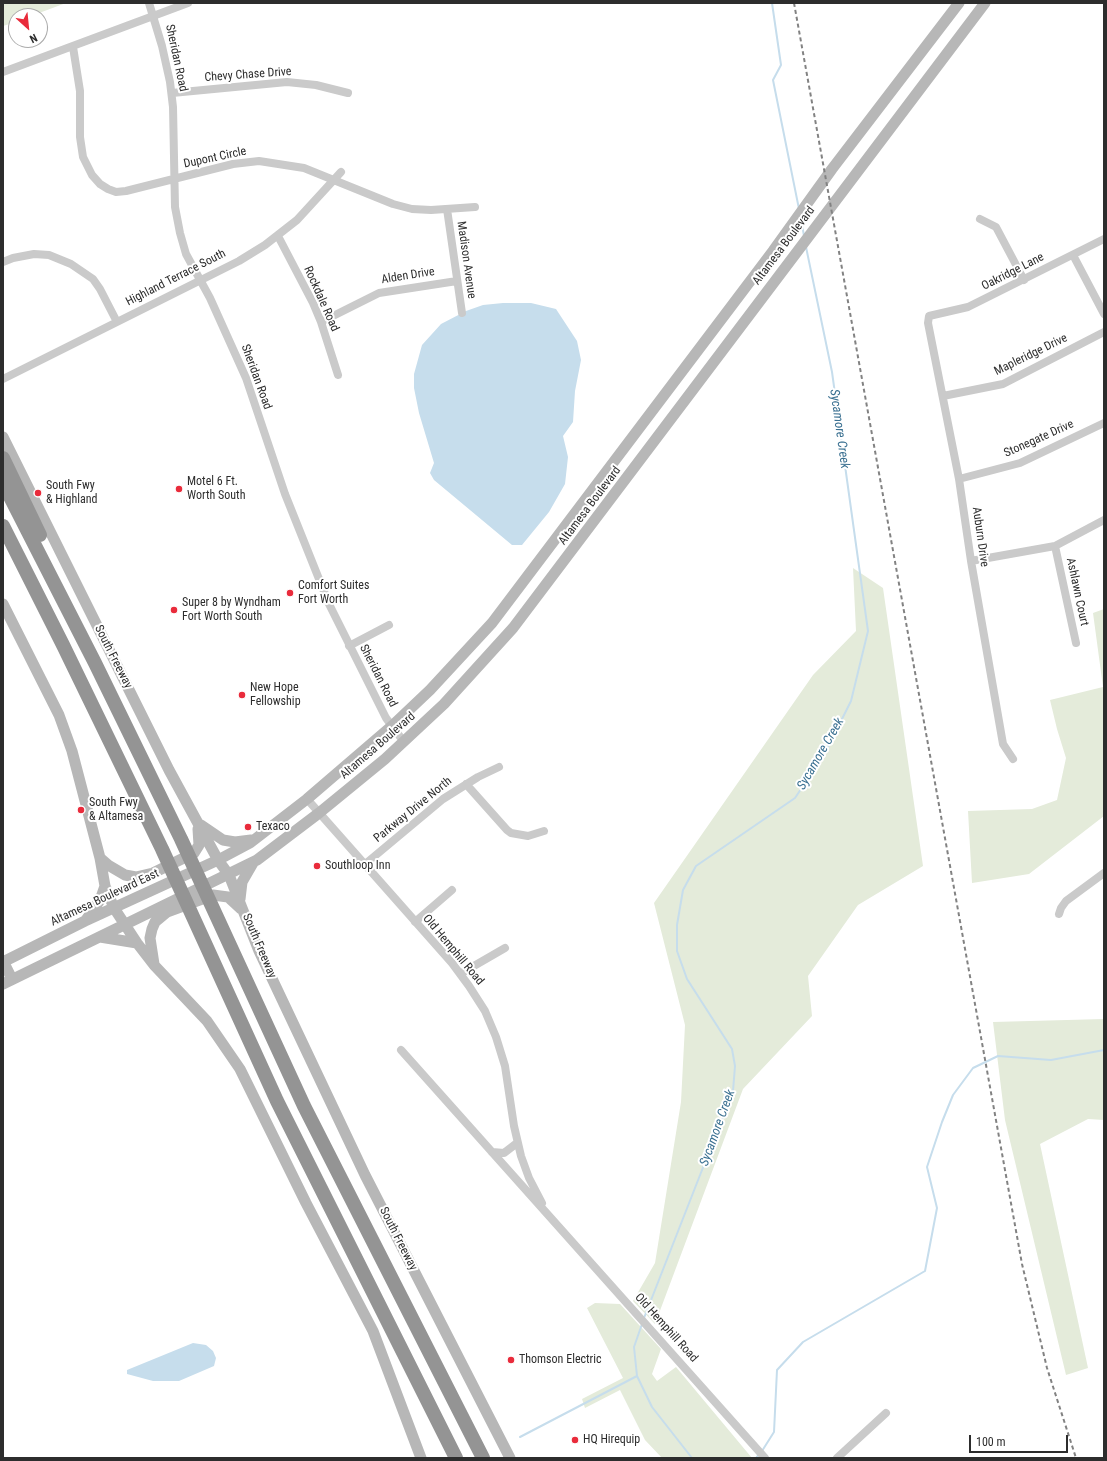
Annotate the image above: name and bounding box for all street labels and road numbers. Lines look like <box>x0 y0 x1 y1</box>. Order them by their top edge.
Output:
street label: Sheridan Road <box>162 23 190 93</box>
street label: Chevy Chase Drive <box>204 65 292 85</box>
street label: Dupont Circle <box>182 144 248 172</box>
street label: Altamesa Boulevard <box>750 204 818 288</box>
street label: Madison Avenue <box>453 220 479 300</box>
street label: Highland Terrace South <box>124 247 228 309</box>
street label: Oakridge Lane <box>979 250 1047 294</box>
street label: Rockdale Road <box>300 264 342 334</box>
street label: Alden Drive <box>380 265 436 287</box>
street label: Mapleridge Drive <box>992 331 1070 379</box>
street label: Sheridan Road <box>238 342 274 412</box>
street label: Stonegate Drive <box>1002 417 1076 461</box>
street label: Altamesa Boulevard <box>556 464 624 548</box>
street label: Auburn Drive <box>969 506 991 568</box>
street label: Ashlawn Court <box>1063 557 1091 627</box>
street label: South Freeway <box>91 623 135 691</box>
street label: Sheridan Road <box>356 642 400 710</box>
street label: Altamesa Boulevard <box>338 710 418 782</box>
street label: Parkway Drive North <box>371 774 455 846</box>
street label: Altamesa Boulevard East <box>48 867 162 929</box>
street label: South Freeway <box>239 911 279 981</box>
street label: Old Hemphill Road <box>419 912 487 988</box>
street label: South Freeway <box>376 1205 420 1273</box>
street label: Old Hemphill Road <box>631 1291 701 1365</box>

